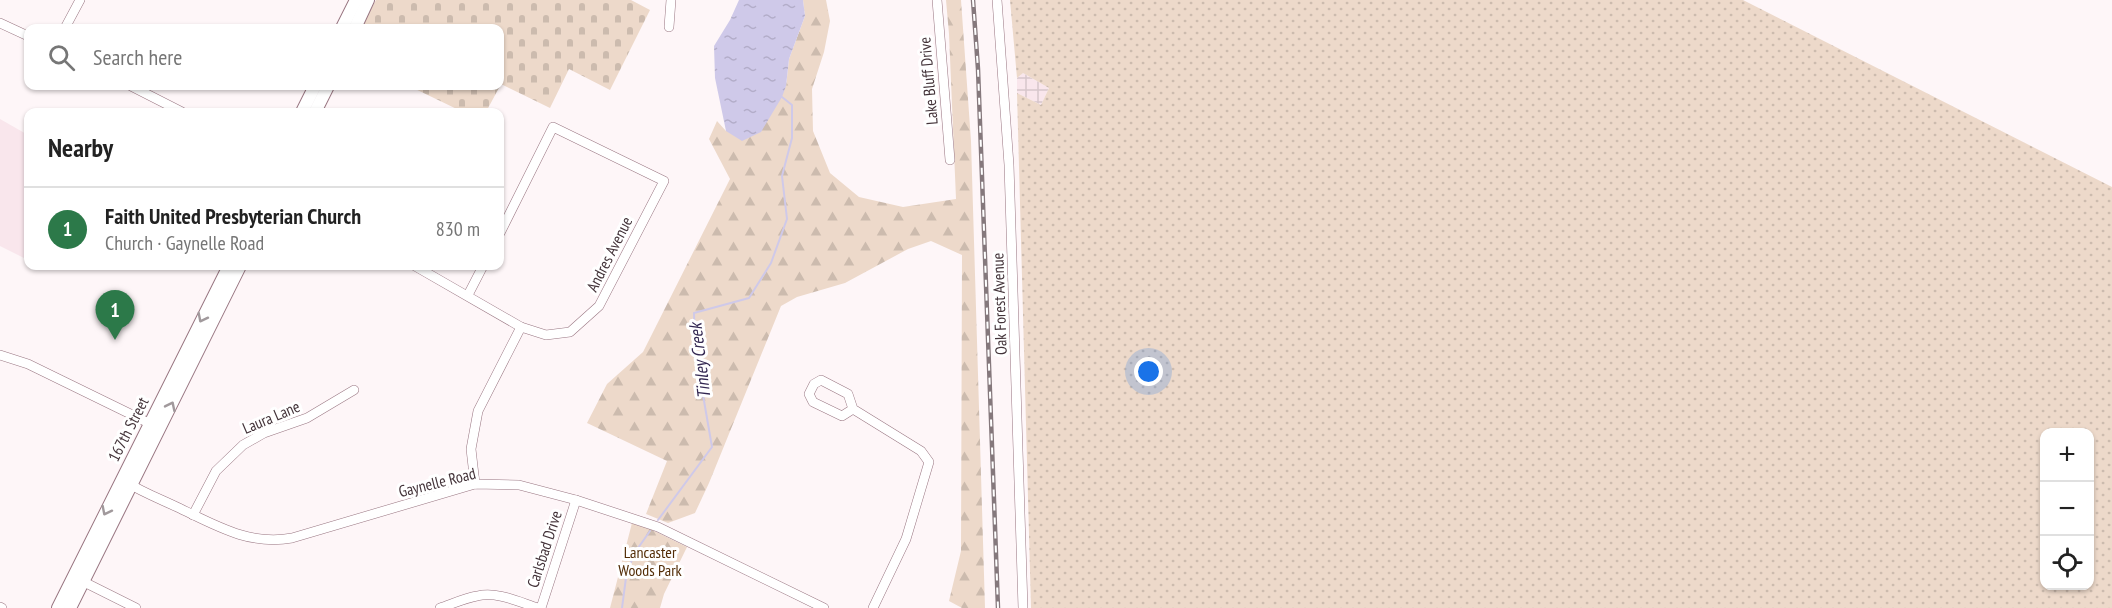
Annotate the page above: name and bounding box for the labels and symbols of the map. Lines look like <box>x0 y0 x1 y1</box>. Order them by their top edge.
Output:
street label: Lake Bluff Drive <box>914 36 942 126</box>
street label: Andres Avenue <box>582 213 636 295</box>
street label: Oak Forest Avenue <box>987 253 1011 355</box>
pin: 1 <box>96 290 134 340</box>
one-way arrow <box>198 311 210 322</box>
water label: Tinley Creek <box>683 320 716 400</box>
your location <box>1134 357 1163 386</box>
street label: 167th Street <box>103 393 153 464</box>
street label: Laura Lane <box>239 396 303 438</box>
one-way arrow <box>164 401 176 412</box>
street label: Gaynelle Road <box>396 463 478 501</box>
one-way arrow <box>102 505 113 516</box>
street label: Carlsbad Drive <box>522 508 566 590</box>
park label: Lancaster Woods Park <box>618 542 683 580</box>

